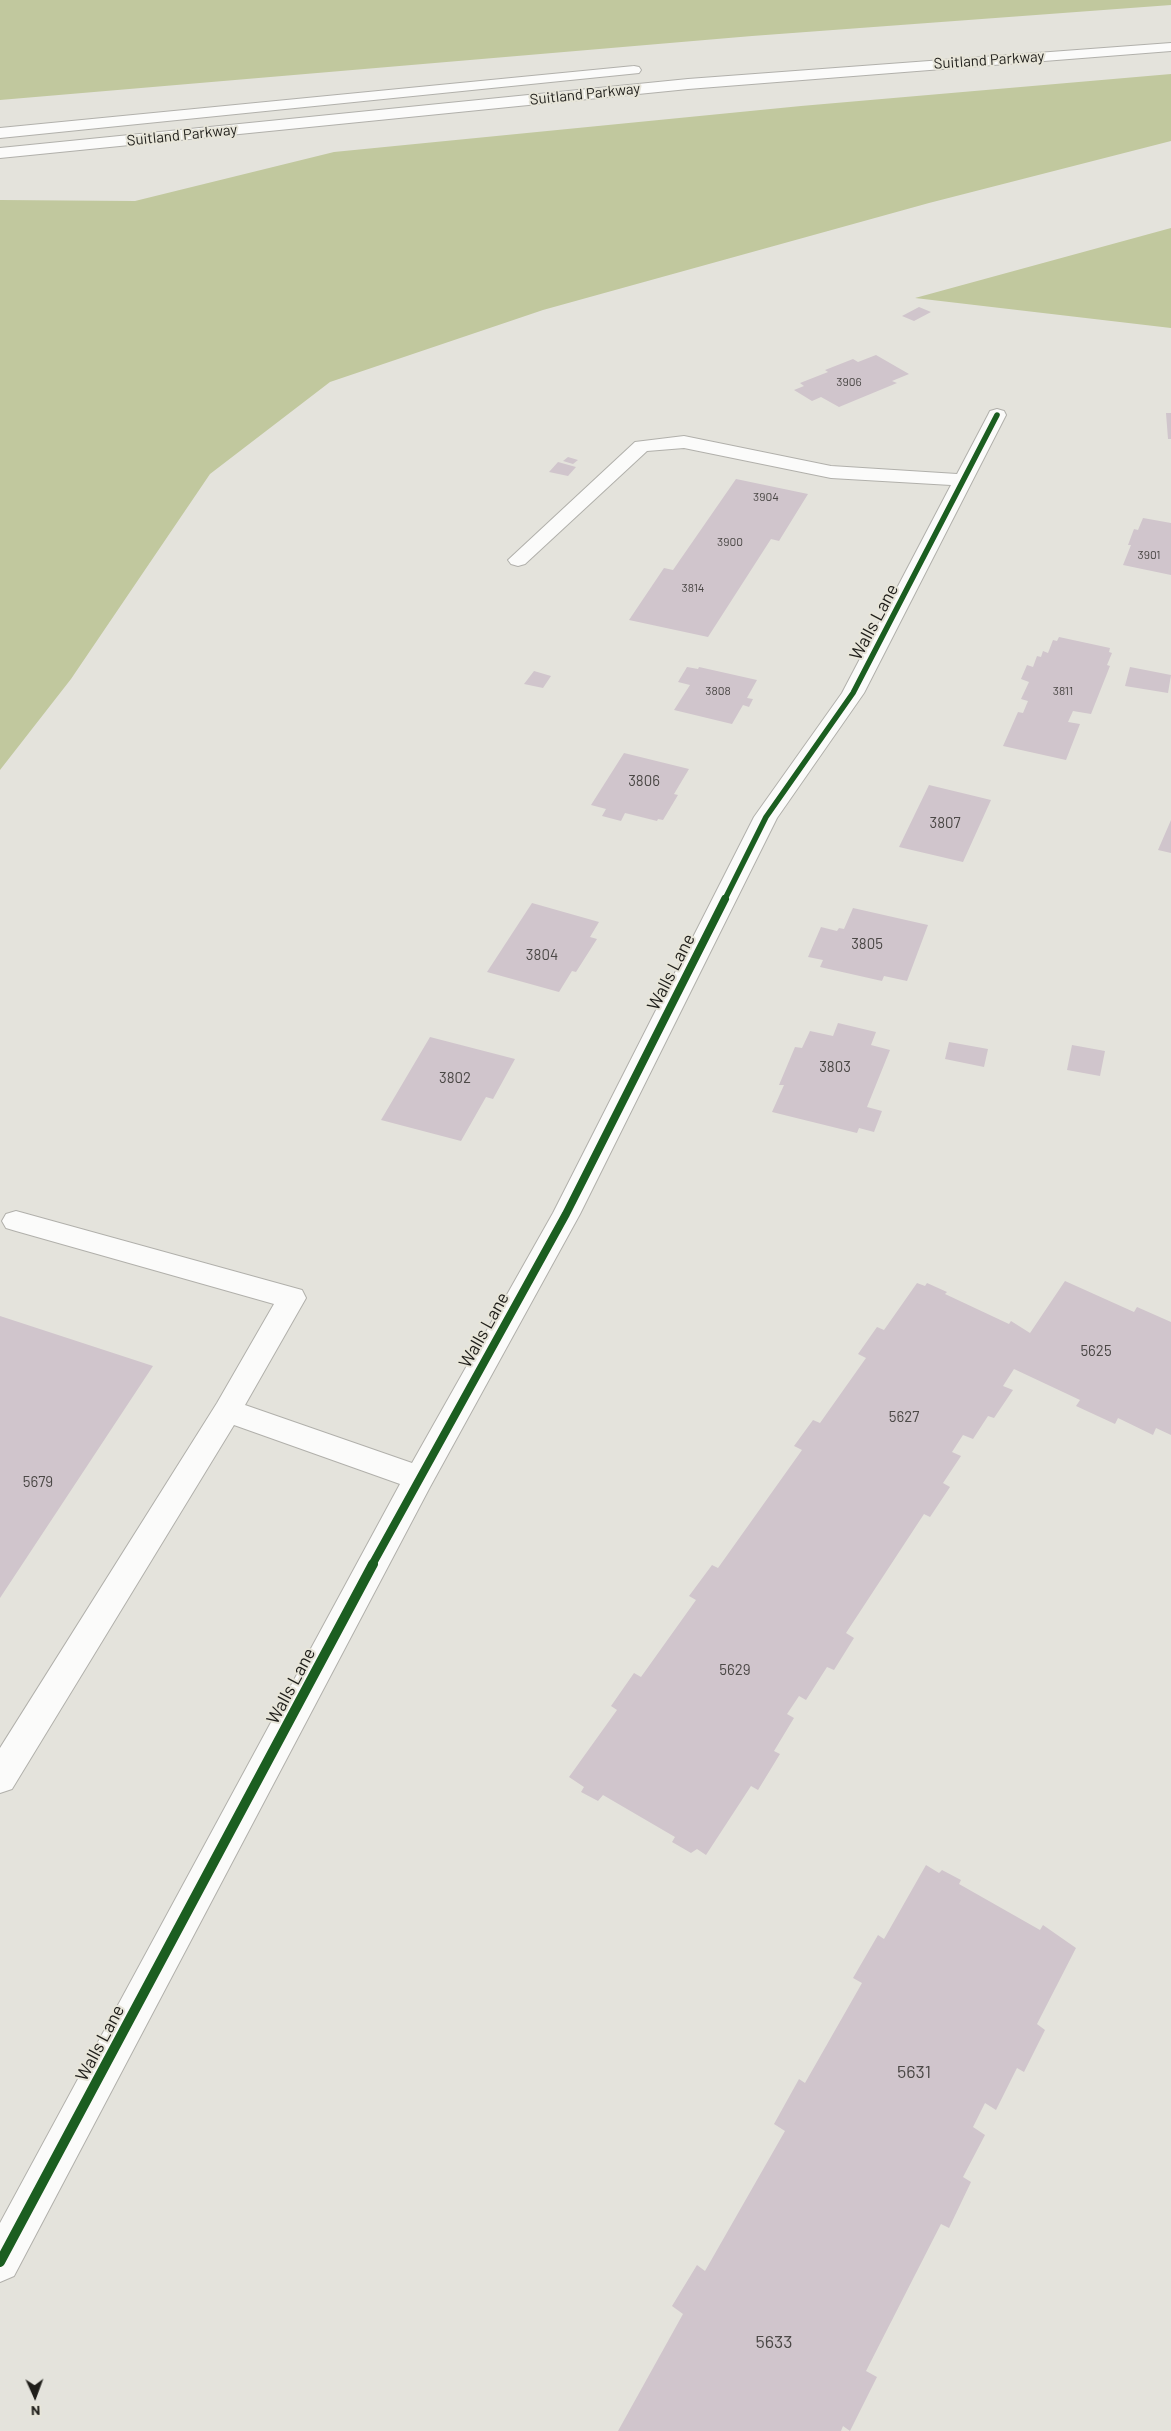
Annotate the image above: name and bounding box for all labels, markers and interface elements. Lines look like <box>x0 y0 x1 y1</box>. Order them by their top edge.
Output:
street label: Suitland Parkway <box>933 47 1045 73</box>
street label: Suitland Parkway <box>529 79 641 109</box>
street label: Suitland Parkway <box>126 120 238 150</box>
house number: 3906 <box>836 375 862 389</box>
house number: 3904 <box>753 490 779 504</box>
house number: 3900 <box>717 535 743 549</box>
house number: 3901 <box>1137 548 1161 562</box>
street label: Walls Lane <box>845 580 903 664</box>
house number: 3814 <box>682 581 704 595</box>
house number: 3808 <box>705 684 731 698</box>
house number: 3811 <box>1053 684 1073 698</box>
house number: 3806 <box>628 772 660 790</box>
house number: 3807 <box>929 814 961 832</box>
street label: Walls Lane <box>642 930 700 1014</box>
house number: 3805 <box>851 935 883 953</box>
house number: 3804 <box>526 946 558 964</box>
house number: 3803 <box>819 1058 851 1076</box>
house number: 3802 <box>439 1069 471 1087</box>
street label: Walls Lane <box>454 1288 514 1372</box>
house number: 5625 <box>1080 1342 1112 1360</box>
house number: 5627 <box>889 1408 919 1426</box>
house number: 5679 <box>23 1473 53 1491</box>
street label: Walls Lane <box>262 1644 320 1728</box>
house number: 5629 <box>719 1661 751 1679</box>
street label: Walls Lane <box>71 2001 129 2085</box>
house number: 5631 <box>897 2061 931 2083</box>
house number: 5633 <box>755 2331 793 2353</box>
north arrow <box>10 2371 60 2421</box>
text: N <box>31 2403 40 2420</box>

